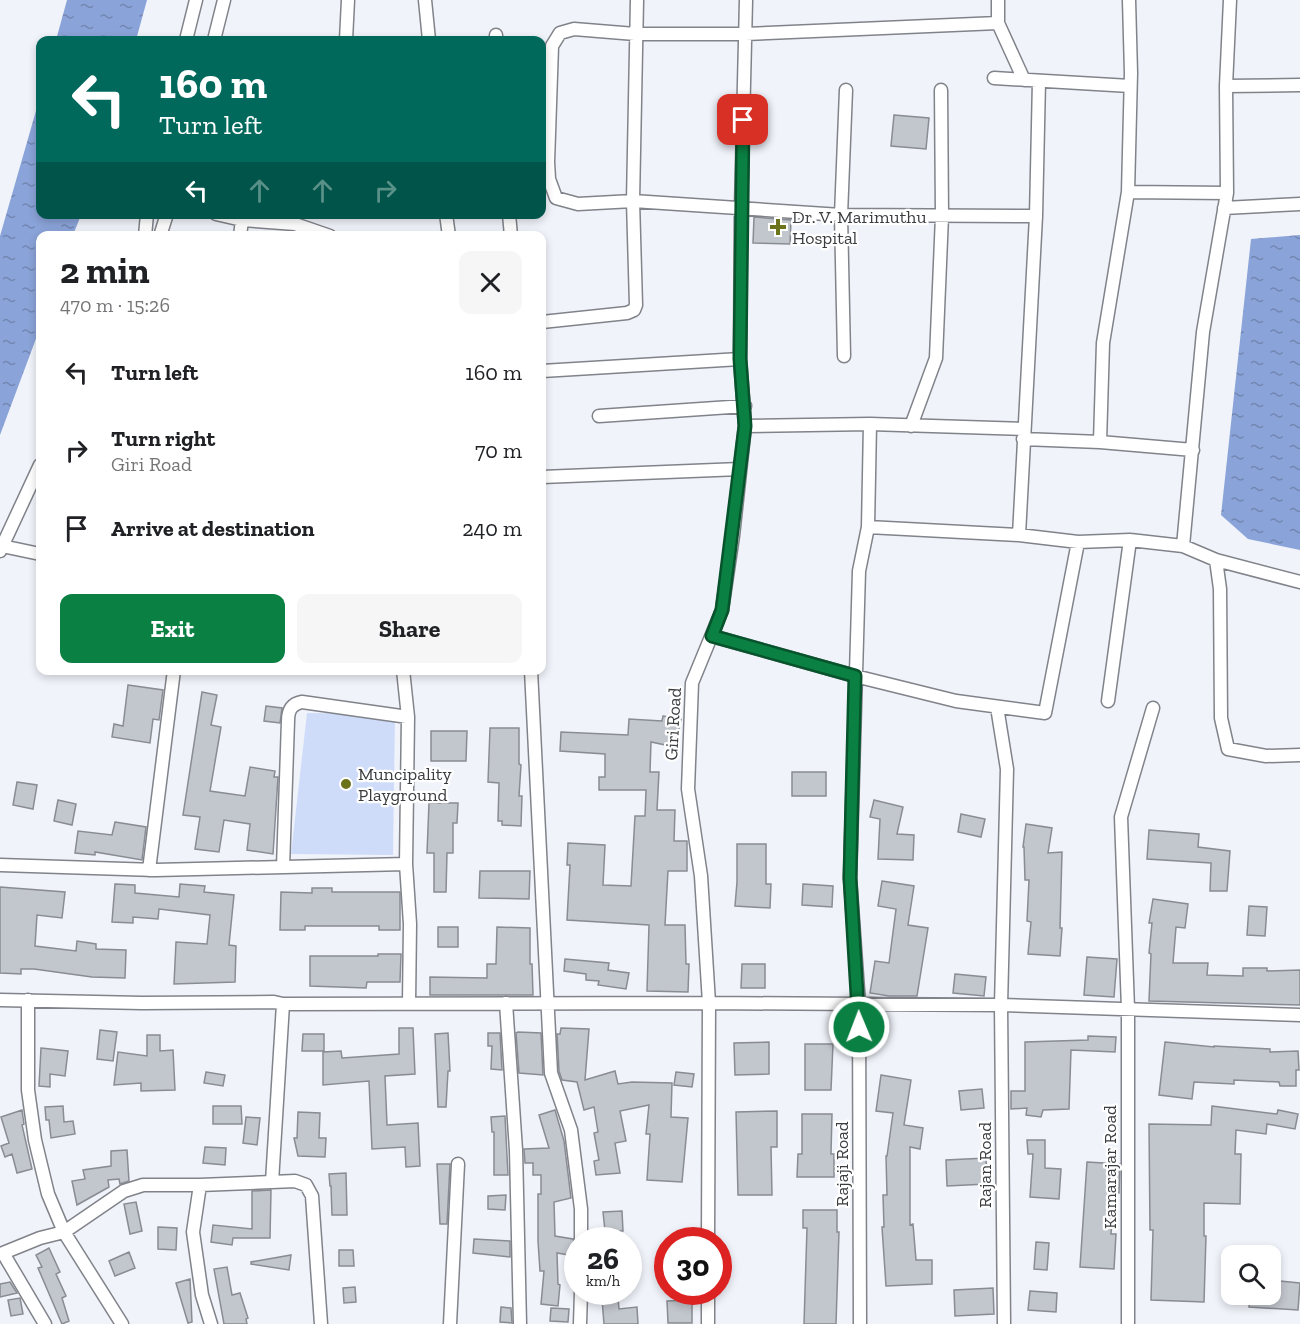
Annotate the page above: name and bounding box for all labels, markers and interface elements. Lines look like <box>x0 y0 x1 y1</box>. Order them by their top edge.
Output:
text: 160 m <box>159 58 267 109</box>
icon: left <box>60 60 138 138</box>
pin <box>717 94 768 145</box>
icon: arrive <box>726 103 759 136</box>
text: Turn left <box>159 109 262 141</box>
icon: left <box>180 174 213 207</box>
icon: ahead <box>243 174 276 207</box>
icon: ahead <box>306 174 339 207</box>
icon: right <box>369 174 402 207</box>
place label: Dr. V. Marimuthu Hospital <box>792 206 927 249</box>
marker: Dr. V. Marimuthu Hospital <box>769 218 787 236</box>
text: 2 min <box>60 249 150 292</box>
button: close <box>459 251 522 314</box>
text: 470 m · 15:26 <box>60 293 170 317</box>
icon: left <box>60 356 93 389</box>
text: Turn left <box>111 359 198 386</box>
text: 160 m <box>465 359 522 386</box>
text: Turn right <box>111 425 215 452</box>
icon: right <box>60 434 93 467</box>
text: 70 m <box>475 437 522 464</box>
text: Giri Road <box>111 452 192 476</box>
icon: arrive <box>60 512 93 545</box>
text: Arrive at destination <box>111 515 314 542</box>
text: 240 m <box>462 515 522 542</box>
button: Exit <box>60 594 285 663</box>
button: Share <box>297 594 522 663</box>
street label: Giri Road <box>660 687 686 761</box>
place label: Muncipality Playground <box>358 763 452 806</box>
marker: Muncipality Playground <box>339 777 353 791</box>
position arrow <box>827 995 891 1059</box>
street label: Kamarajar Road <box>1099 1105 1121 1229</box>
street label: Rajaji Road <box>831 1121 853 1207</box>
street label: Rajan Road <box>974 1122 996 1208</box>
speed limit sign: 30 <box>654 1227 732 1305</box>
text: 26 <box>587 1241 619 1277</box>
map controls <box>1221 1245 1281 1305</box>
button: search <box>1221 1245 1281 1305</box>
text: km/h <box>586 1272 620 1290</box>

